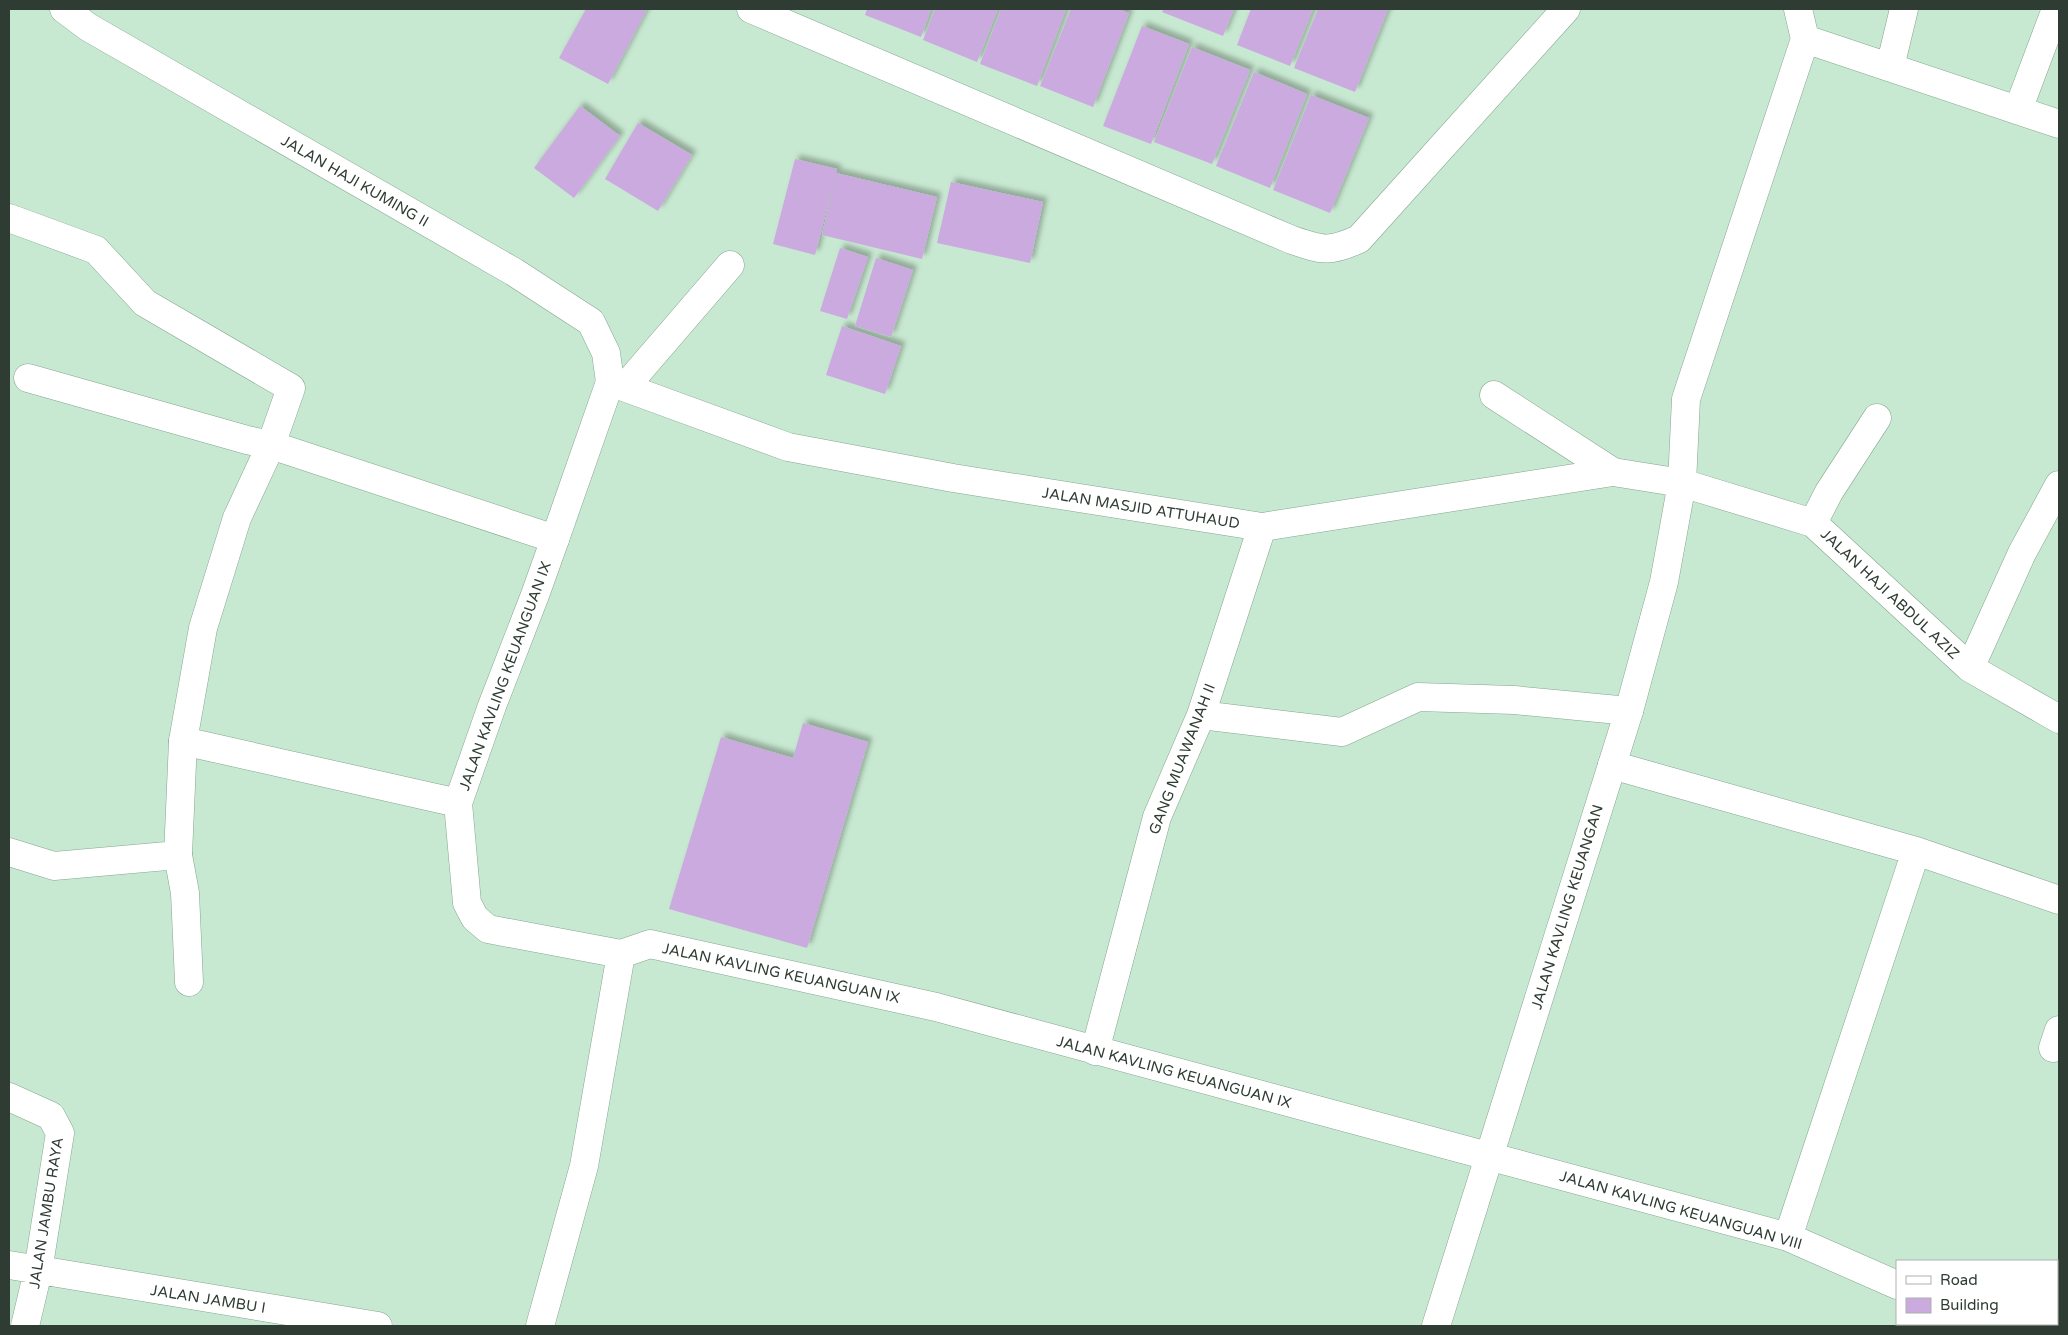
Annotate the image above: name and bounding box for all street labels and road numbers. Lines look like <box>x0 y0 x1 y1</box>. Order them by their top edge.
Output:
street label: JALAN HAJI KUMING II <box>278 131 432 231</box>
street label: JALAN MASJID ATTUHAUD <box>1041 483 1241 533</box>
street label: JALAN HAJI ABDUL AZIZ <box>1817 525 1963 663</box>
street label: JALAN KAVLING KEUANGUAN IX <box>455 559 555 793</box>
street label: GANG MUAWANAH II <box>1145 681 1219 837</box>
street label: JALAN KAVLING KEUANGAN <box>1527 802 1607 1012</box>
street label: JALAN KAVLING KEUANGUAN IX <box>661 939 901 1007</box>
street label: JALAN KAVLING KEUANGUAN IX <box>1055 1032 1293 1112</box>
street label: JALAN JAMBU RAYA <box>25 1136 67 1290</box>
street label: JALAN KAVLING KEUANGUAN VIII <box>1558 1167 1804 1253</box>
street label: JALAN JAMBU I <box>149 1281 267 1317</box>

